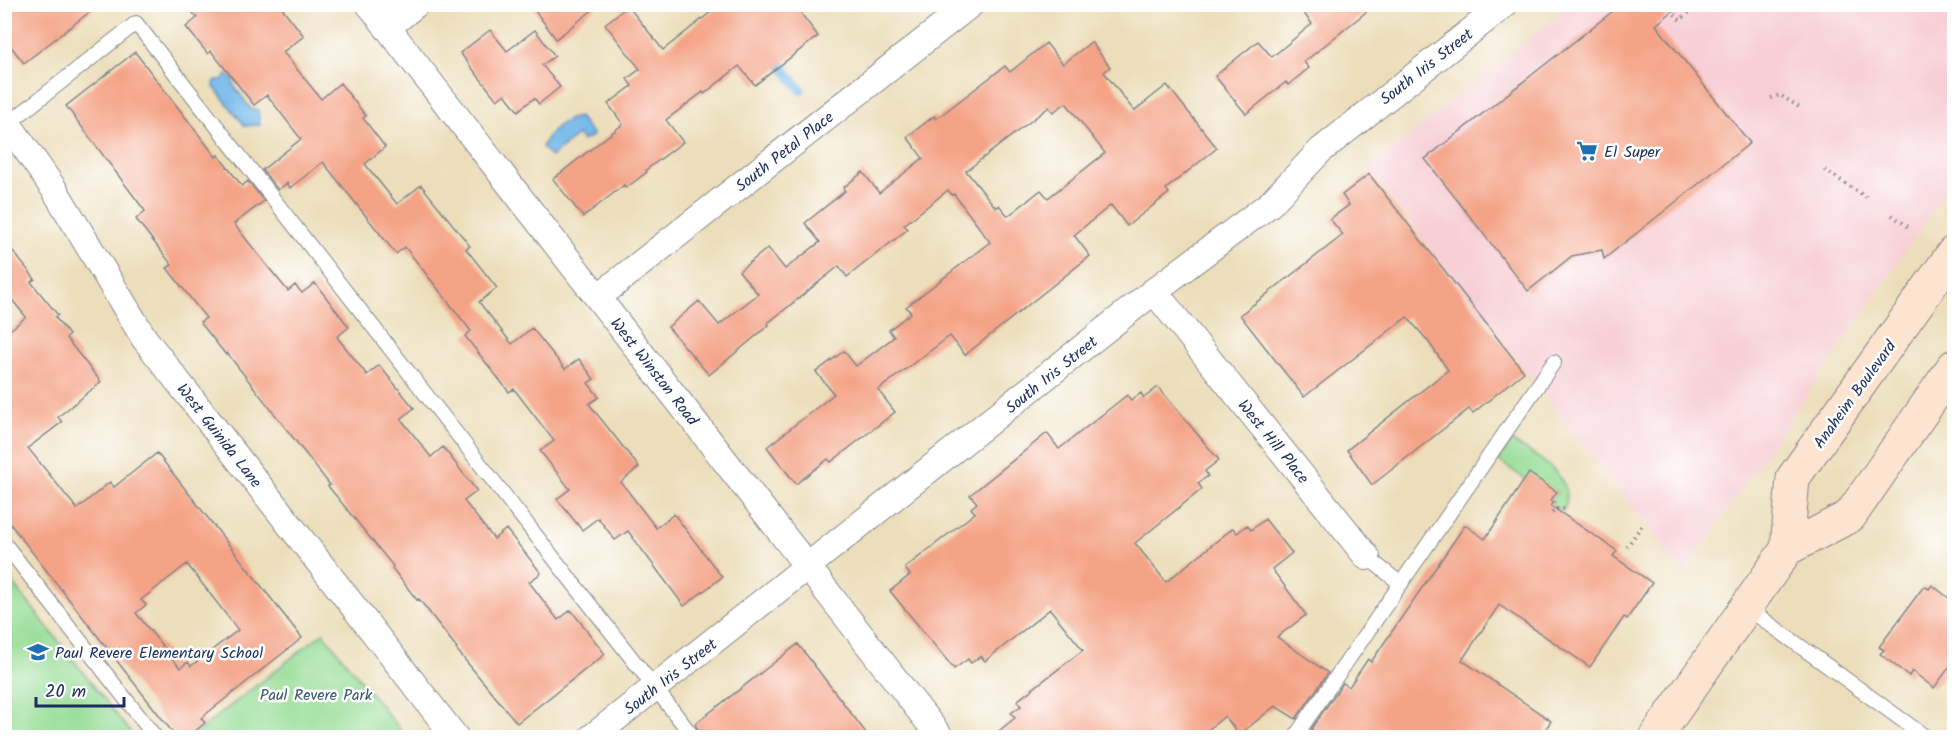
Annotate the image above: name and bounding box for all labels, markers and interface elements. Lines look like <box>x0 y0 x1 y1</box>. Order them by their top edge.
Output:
street label: South Iris Street <box>1375 22 1480 112</box>
street label: South Petal Place <box>730 106 839 199</box>
supermarket icon: El Super <box>1575 139 1599 163</box>
place label: El Super <box>1604 140 1662 165</box>
street label: West Winston Road <box>604 313 705 432</box>
street label: South Iris Street <box>1000 330 1104 420</box>
street label: Anaheim Boulevard <box>1807 335 1904 454</box>
street label: West Guinida Lane <box>170 378 268 494</box>
street label: West Hill Place <box>1231 394 1315 490</box>
street label: South Iris Street <box>619 632 724 722</box>
school or university icon: Paul Revere Elementary School <box>26 640 50 664</box>
place label: Paul Revere Elementary School <box>55 641 263 666</box>
scale bar <box>36 670 124 708</box>
text: 20 m <box>45 678 86 707</box>
park label: Paul Revere Park <box>260 683 373 708</box>

